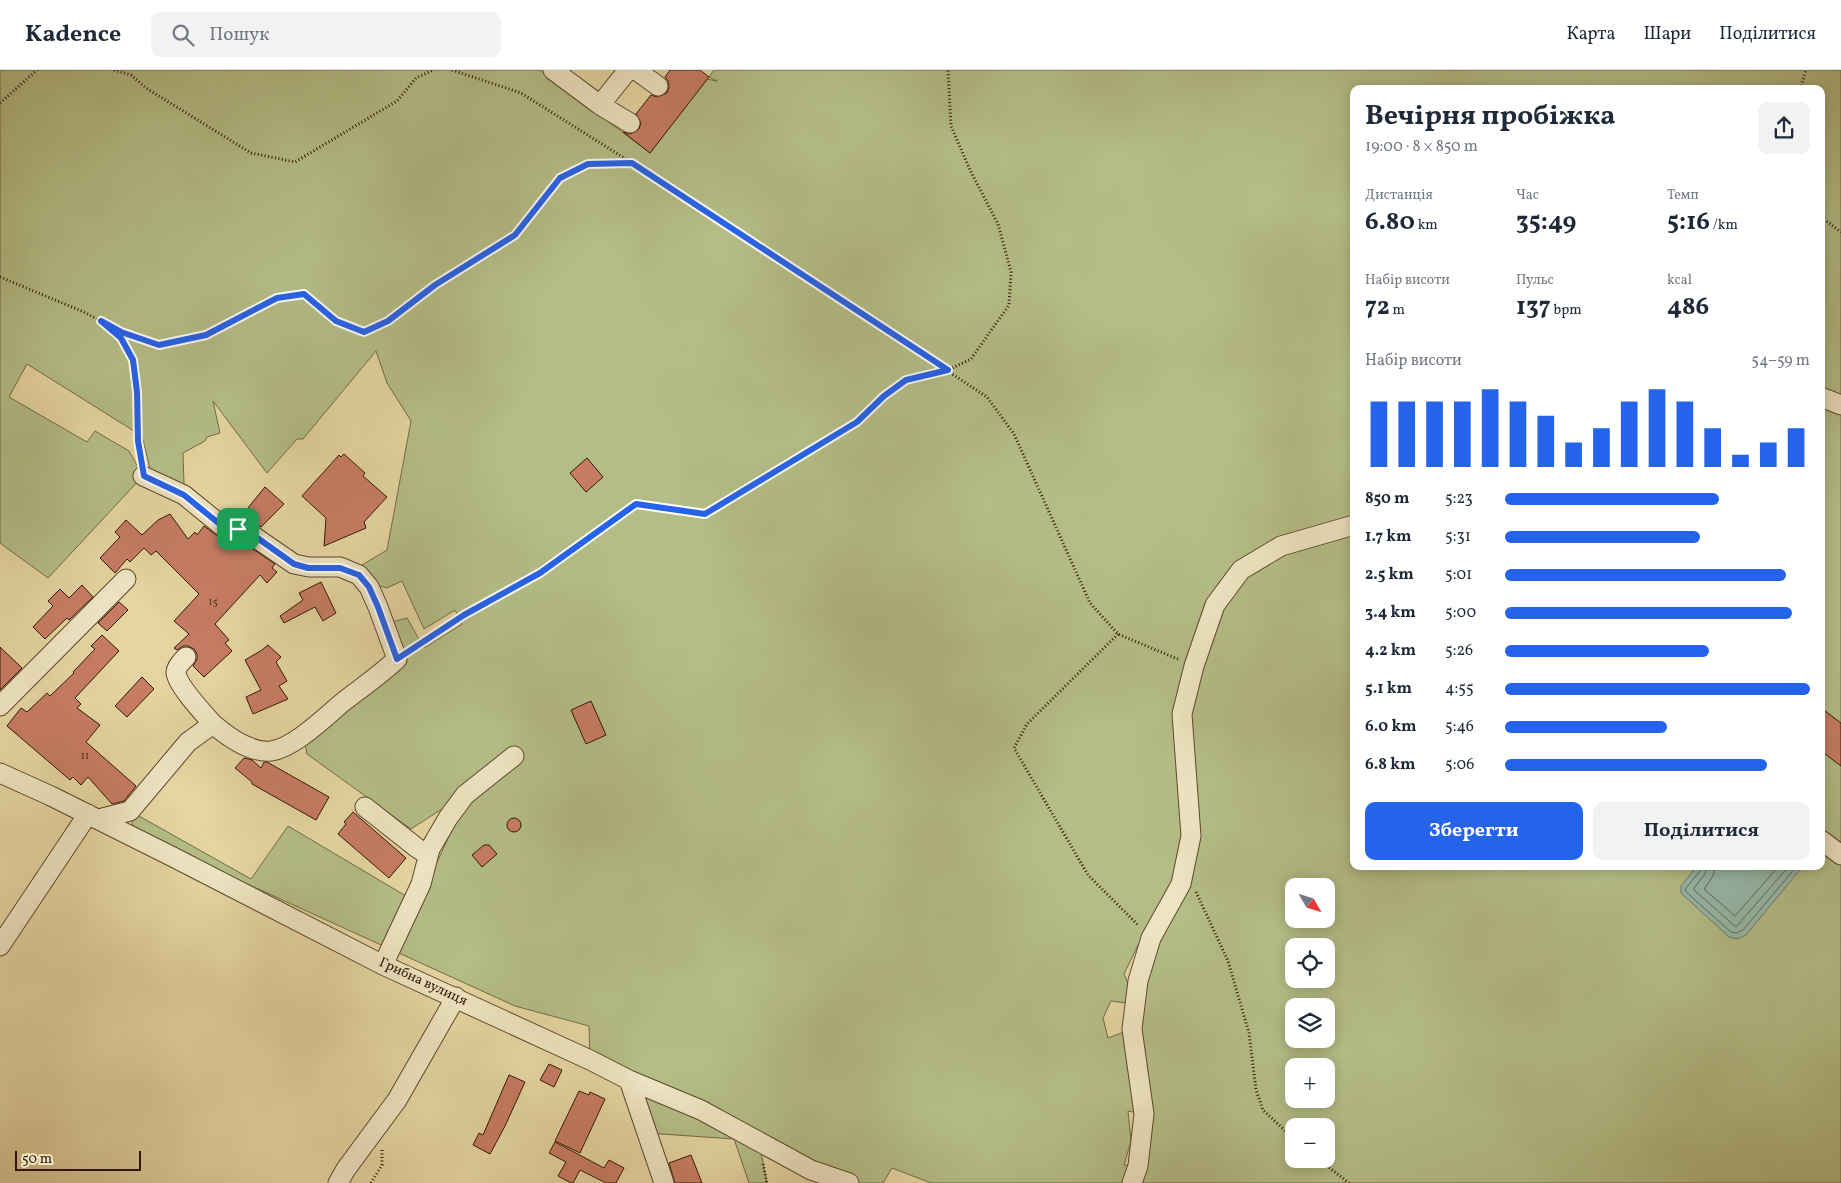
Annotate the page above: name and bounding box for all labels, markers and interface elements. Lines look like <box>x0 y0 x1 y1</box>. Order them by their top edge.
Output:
search box <box>151 12 501 57</box>
text: Kadence <box>25 18 121 52</box>
icon: search <box>169 21 197 49</box>
text: Пошук <box>209 22 269 48</box>
text: Карта <box>1567 22 1615 47</box>
text: Шари <box>1643 22 1691 47</box>
text: Поділитися <box>1719 22 1816 47</box>
text: Вечірня пробіжка <box>1365 97 1615 136</box>
button: share <box>1758 102 1810 154</box>
text: 19:00 · 8 × 850 m <box>1365 136 1478 158</box>
text: Дистанція <box>1365 186 1433 205</box>
text: Час <box>1516 186 1539 205</box>
text: Темп <box>1667 186 1699 205</box>
text: 6.80 <box>1365 205 1415 240</box>
text: 35:49 <box>1516 205 1576 240</box>
text: 5:16 <box>1667 205 1710 240</box>
text: km <box>1415 216 1438 235</box>
text: /km <box>1710 216 1738 235</box>
text: Набір висоти <box>1365 271 1450 290</box>
text: Пульс <box>1516 271 1554 290</box>
text: kcal <box>1667 271 1692 290</box>
text: 72 <box>1365 290 1390 325</box>
text: 137 <box>1516 290 1551 325</box>
text: 486 <box>1667 290 1709 325</box>
text: m <box>1390 301 1405 320</box>
text: bpm <box>1551 301 1582 320</box>
text: Набір висоти <box>1365 350 1462 372</box>
text: 54–59 m <box>1751 350 1810 372</box>
text: 850 m <box>1365 488 1409 510</box>
text: 5:23 <box>1445 488 1473 510</box>
pin <box>217 508 259 550</box>
icon: arrive <box>224 515 252 543</box>
text: 1.7 km <box>1365 526 1412 548</box>
text: 5:31 <box>1445 526 1471 548</box>
text: 2.5 km <box>1365 564 1414 586</box>
text: 5:01 <box>1445 564 1472 586</box>
house number: 15 <box>208 595 218 610</box>
text: 3.4 km <box>1365 602 1416 624</box>
text: 5:00 <box>1445 602 1476 624</box>
text: 4.2 km <box>1365 640 1416 662</box>
text: 5:26 <box>1445 640 1473 662</box>
text: 5.1 km <box>1365 678 1412 700</box>
text: 4:55 <box>1445 678 1474 700</box>
text: 6.0 km <box>1365 716 1417 738</box>
text: 5:46 <box>1445 716 1474 738</box>
house number: 11 <box>81 749 89 764</box>
text: 6.8 km <box>1365 754 1415 776</box>
text: 5:06 <box>1445 754 1474 776</box>
button: Зберегти <box>1365 802 1583 860</box>
button: Поділитися <box>1593 802 1810 860</box>
north arrow <box>1285 878 1335 928</box>
map controls <box>1285 878 1335 1168</box>
button: locate <box>1285 938 1335 988</box>
street label: Грибна вулиця <box>376 953 470 1011</box>
button: layers <box>1285 998 1335 1048</box>
button: + <box>1285 1058 1335 1108</box>
button: − <box>1285 1118 1335 1168</box>
scale bar <box>15 1148 141 1171</box>
text: 50 m <box>22 1150 52 1169</box>

